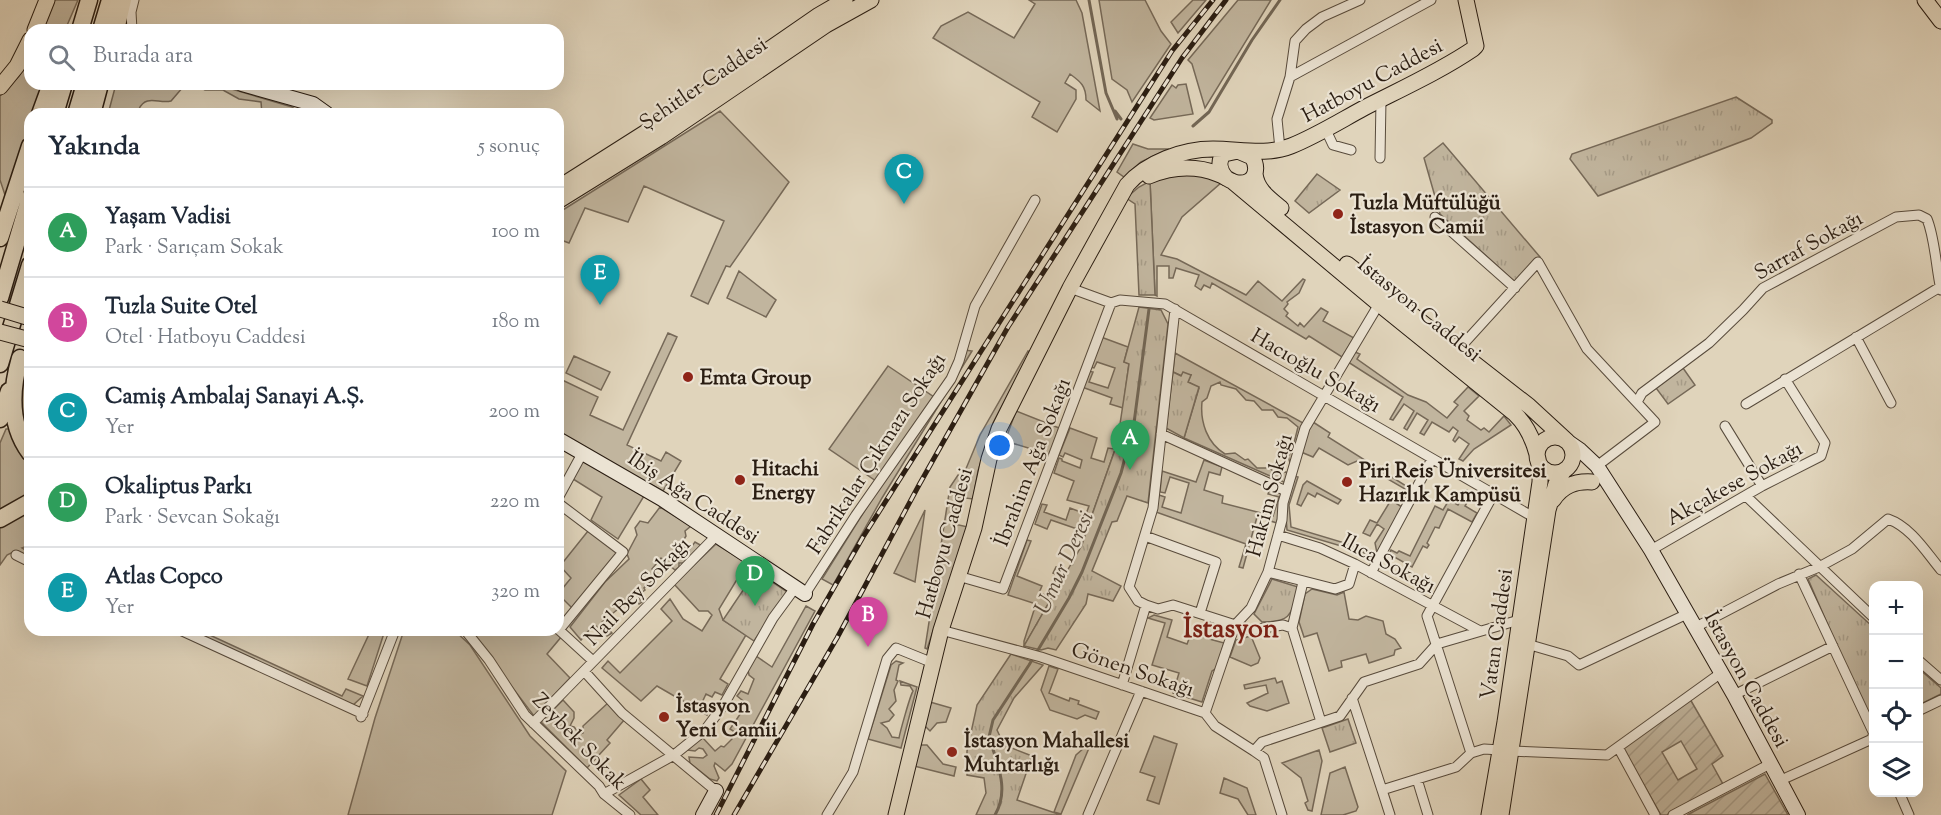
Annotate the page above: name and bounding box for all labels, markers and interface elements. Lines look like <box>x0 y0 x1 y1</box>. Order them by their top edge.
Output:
search box <box>24 24 564 90</box>
street label: Şehitler Caddesi <box>634 31 774 139</box>
street label: Hatboyu Caddesi <box>1297 32 1449 132</box>
icon: search <box>45 41 78 74</box>
text: Burada ara <box>93 41 193 73</box>
text: Yakında <box>48 129 140 166</box>
text: 5 sonuç <box>478 133 540 162</box>
pin: C <box>884 154 924 204</box>
place label: Tuzla Müftülüğü İstasyon Camii <box>1350 189 1502 243</box>
text: Yaşam Vadisi <box>105 202 231 234</box>
street label: Sarraf Sokağı <box>1749 205 1869 289</box>
marker: Tuzla Müftülüğü İstasyon Camii <box>1331 207 1345 221</box>
text: A <box>59 218 76 247</box>
text: 100 m <box>491 218 540 247</box>
text: Park · Sarıçam Sokak <box>105 234 284 263</box>
street label: İstasyon Caddesi <box>1350 251 1487 370</box>
pin: E <box>580 256 620 305</box>
text: Tuzla Suite Otel <box>105 292 257 324</box>
text: B <box>61 308 74 337</box>
text: 180 m <box>492 308 540 337</box>
street label: Hacıoğlu Sokağı <box>1244 322 1386 421</box>
text: Otel · Hatboyu Caddesi <box>105 324 306 353</box>
street label: Fabrikalar Çıkmazı Sokağı <box>801 347 954 561</box>
place label: Emta Group <box>700 364 812 394</box>
marker: Emta Group <box>681 370 695 384</box>
street label: İbrahim Ağa Sokağı <box>988 374 1080 551</box>
text: Camiş Ambalaj Sanayi A.Ş. <box>105 382 364 414</box>
text: C <box>59 398 76 427</box>
text: 200 m <box>489 398 540 427</box>
text: Yer <box>105 414 134 443</box>
pin: A <box>1110 420 1150 470</box>
your location <box>985 431 1014 460</box>
street label: Hakim Sokağı <box>1240 431 1302 560</box>
street label: Akçakese Sokağı <box>1661 435 1809 535</box>
street label: İbiş Ağa Caddesi <box>621 445 765 553</box>
place label: Hitachi Energy <box>752 455 819 509</box>
place label: Piri Reis Üniversitesi Hazırlık Kampüsü <box>1359 457 1546 511</box>
street label: Hatboyu Caddesi <box>910 465 982 623</box>
text: Okaliptus Parkı <box>105 472 252 504</box>
marker: Hitachi Energy <box>733 473 747 487</box>
marker: Piri Reis Üniversitesi Hazırlık Kampüsü <box>1340 475 1354 489</box>
text: D <box>60 488 75 517</box>
text: 220 m <box>490 488 540 517</box>
text: Park · Sevcan Sokağı <box>105 504 280 533</box>
water label: Umur Deresi <box>1028 506 1104 620</box>
street label: Ilıca Sokağı <box>1335 527 1441 602</box>
street label: Nail Bey Sokağı <box>579 531 698 654</box>
pin: D <box>736 556 774 606</box>
text: Atlas Copco <box>105 562 223 594</box>
street label: Vatan Caddesi <box>1474 567 1522 702</box>
text: E <box>61 578 74 607</box>
text: 320 m <box>491 578 540 607</box>
map controls <box>1869 581 1923 797</box>
button: + <box>1869 581 1923 635</box>
text: Yer <box>105 594 134 623</box>
pin: B <box>848 598 888 647</box>
street label: İstasyon Caddesi <box>1695 606 1795 754</box>
district label: İstasyon <box>1183 611 1279 650</box>
button: − <box>1869 635 1923 689</box>
street label: Gönen Sokağı <box>1067 636 1198 706</box>
street label: Zeybek Sokak <box>524 687 633 798</box>
button: locate <box>1869 689 1923 743</box>
place label: İstasyon Yeni Camii <box>676 692 777 746</box>
marker: İstasyon Yeni Camii <box>657 710 671 724</box>
place label: İstasyon Mahallesi Muhtarlığı <box>964 727 1129 781</box>
button: layers <box>1869 743 1923 797</box>
marker: İstasyon Mahallesi Muhtarlığı <box>945 745 959 759</box>

